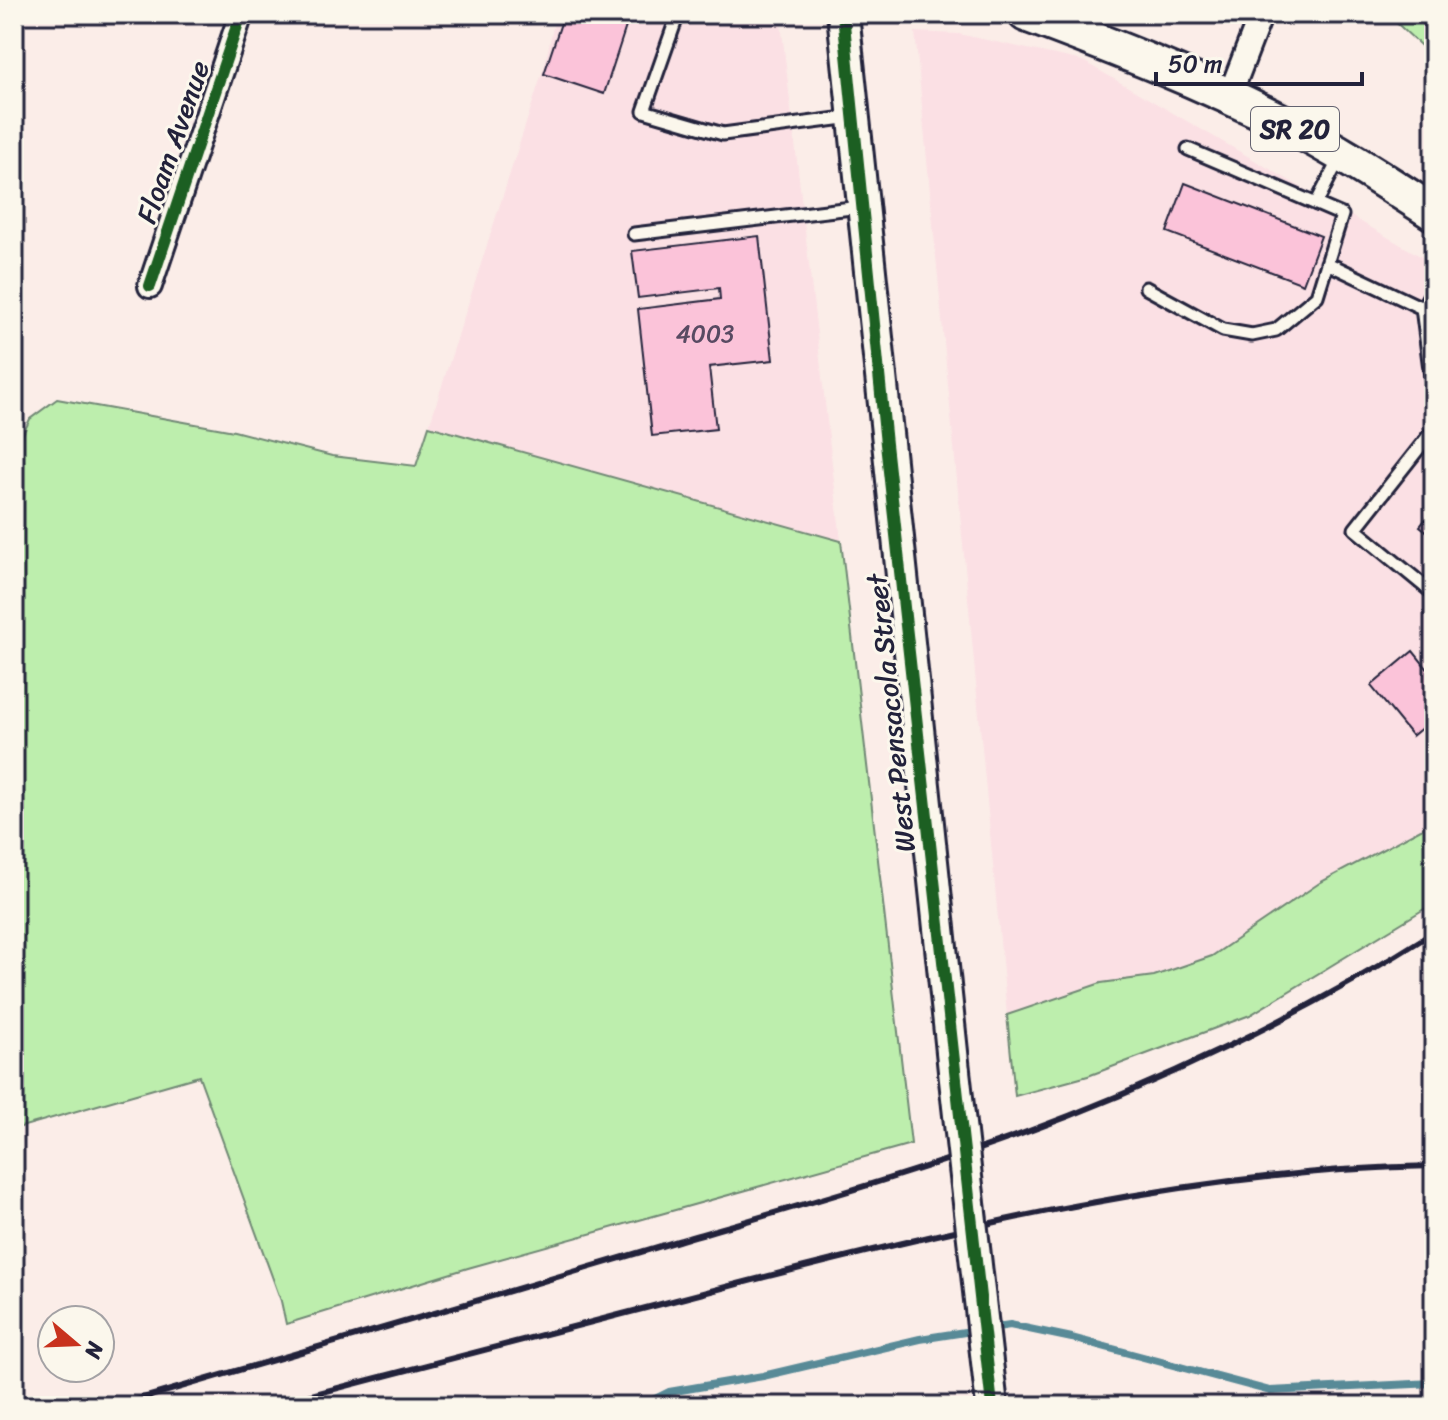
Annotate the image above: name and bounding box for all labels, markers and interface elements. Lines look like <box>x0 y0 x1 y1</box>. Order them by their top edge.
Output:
scale bar <box>1156 36 1362 86</box>
text: 50 m <box>1168 43 1223 85</box>
street label: Floam Avenue <box>122 54 224 230</box>
road number: SR 20 <box>1251 107 1339 151</box>
house number: 4003 <box>676 313 734 355</box>
street label: West Pensacola Street <box>852 570 930 854</box>
north arrow <box>36 1304 116 1384</box>
text: N <box>73 1336 116 1365</box>

